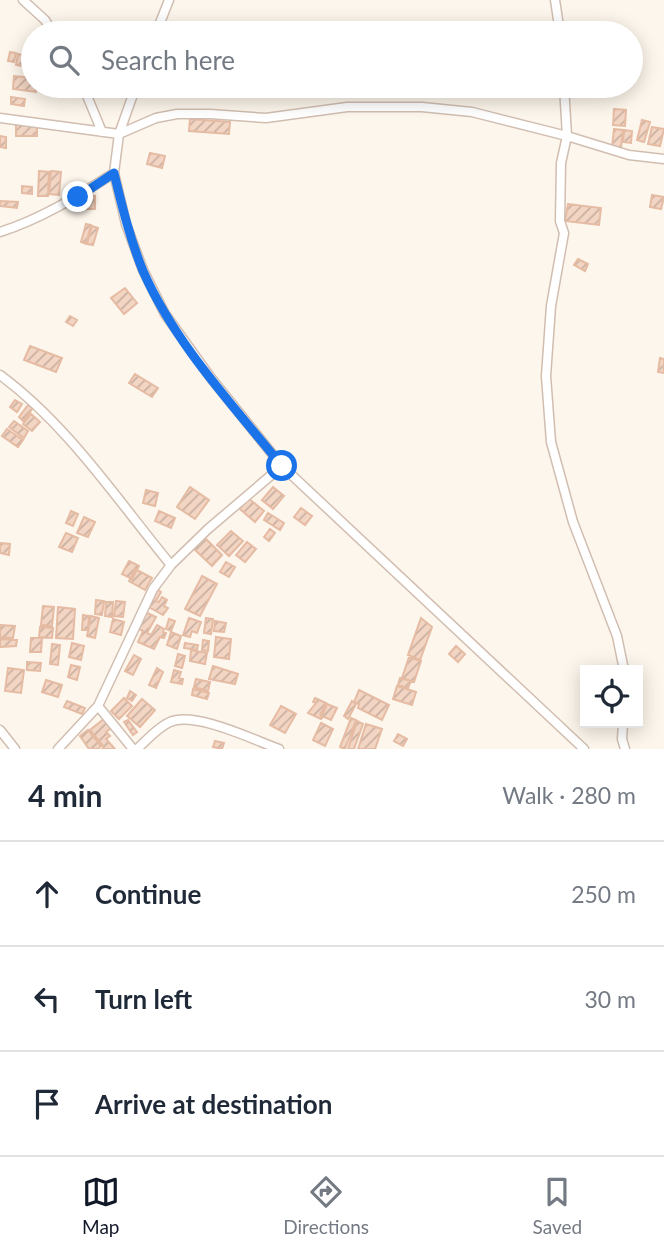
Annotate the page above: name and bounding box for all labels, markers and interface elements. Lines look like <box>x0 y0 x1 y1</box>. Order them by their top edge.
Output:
search box <box>21 21 643 98</box>
icon: search <box>45 41 83 79</box>
text: Search here <box>101 44 235 76</box>
route end <box>62 181 93 212</box>
route start <box>266 450 297 481</box>
map controls <box>580 665 643 728</box>
button: locate <box>580 665 643 728</box>
text: 4 min <box>28 777 102 813</box>
text: Walk · 280 m <box>502 781 636 809</box>
icon: ahead <box>28 875 66 913</box>
text: Continue <box>95 878 201 910</box>
text: 250 m <box>571 880 636 908</box>
icon: left <box>28 980 66 1018</box>
text: Turn left <box>95 983 192 1015</box>
text: 30 m <box>585 985 636 1013</box>
icon: arrive <box>28 1085 66 1123</box>
text: Arrive at destination <box>95 1088 332 1120</box>
tab: Map <box>82 1173 120 1238</box>
tab: Directions <box>283 1173 369 1238</box>
tab: Saved <box>533 1173 582 1238</box>

